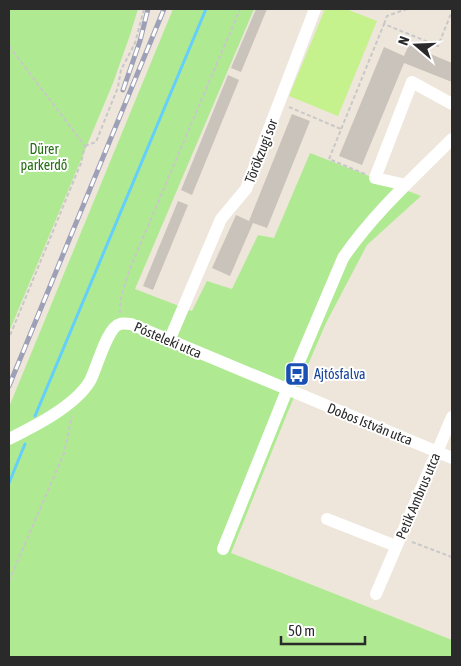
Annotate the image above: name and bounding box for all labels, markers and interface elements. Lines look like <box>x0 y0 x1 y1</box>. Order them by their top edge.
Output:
north arrow <box>391 20 441 70</box>
text: N <box>395 34 413 47</box>
street label: Törökzugi sor <box>241 116 281 185</box>
park label: Dürer parkerdő <box>21 141 67 173</box>
street label: Pósteleki utca <box>132 319 204 361</box>
bus stop icon: Ajtósfalva <box>284 361 310 387</box>
place label: Ajtósfalva <box>314 366 366 382</box>
street label: Dobos István utca <box>325 400 415 448</box>
street label: Petik Ambrus utca <box>393 450 443 542</box>
scale bar <box>281 614 365 646</box>
text: 50 m <box>288 622 315 639</box>

